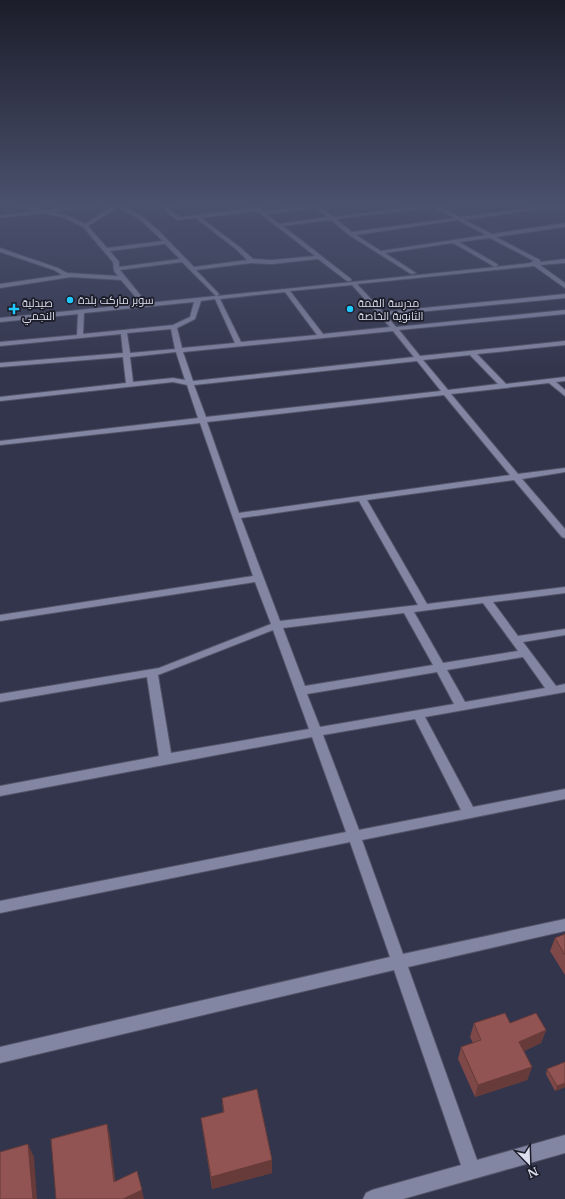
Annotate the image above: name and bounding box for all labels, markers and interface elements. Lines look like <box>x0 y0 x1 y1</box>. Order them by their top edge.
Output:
place label: سوبر ماركت بلدة <box>78 293 154 307</box>
marker: سوبر ماركت بلدة <box>65 295 75 305</box>
place label: صيدلية النجمي <box>22 296 55 325</box>
place label: مدرسة القمة الثانوية الخاصة <box>358 296 423 323</box>
marker: صيدلية النجمي <box>9 304 19 314</box>
marker: مدرسة القمة الثانوية الخاصة <box>345 304 355 314</box>
north arrow <box>509 1143 549 1183</box>
text: N <box>525 1164 540 1181</box>

